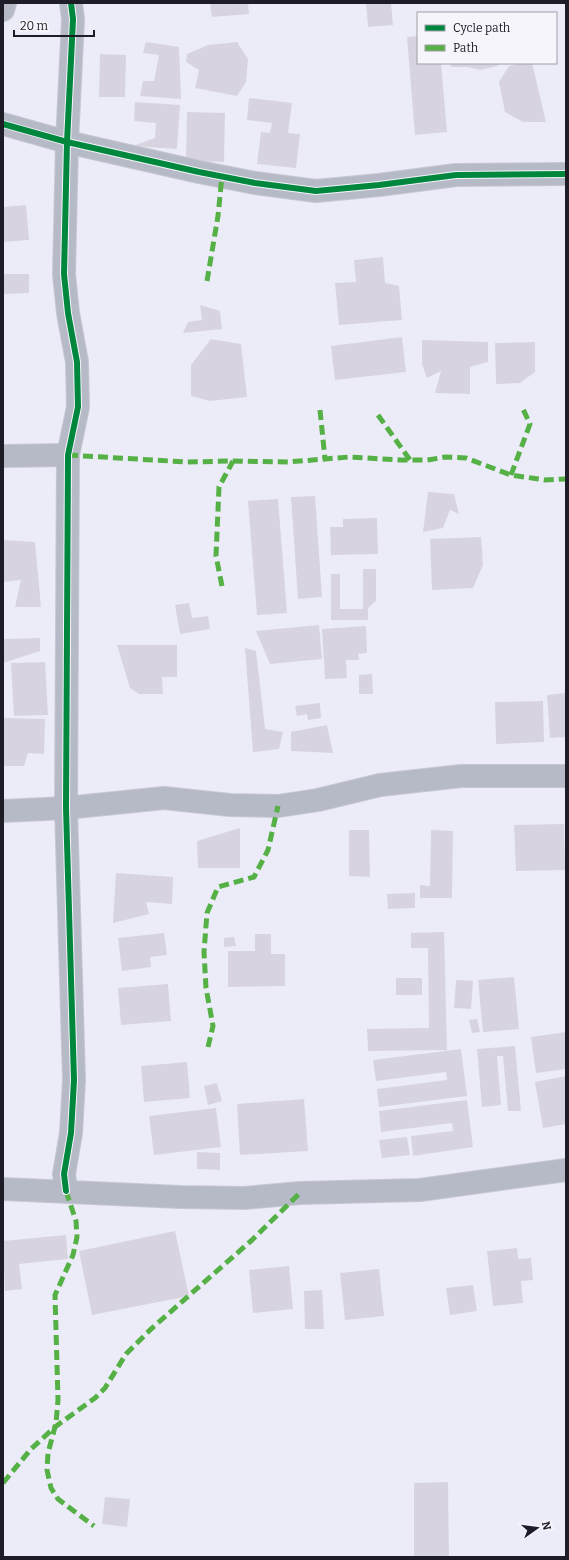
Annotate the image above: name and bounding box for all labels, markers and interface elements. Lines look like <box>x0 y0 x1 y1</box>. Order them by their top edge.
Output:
scale bar <box>14 12 94 38</box>
legend <box>417 12 557 64</box>
text: 20 m <box>20 19 49 33</box>
text: Cycle path <box>453 21 511 35</box>
text: Path <box>453 41 479 55</box>
north arrow <box>517 1508 557 1548</box>
text: N <box>539 1520 554 1532</box>

